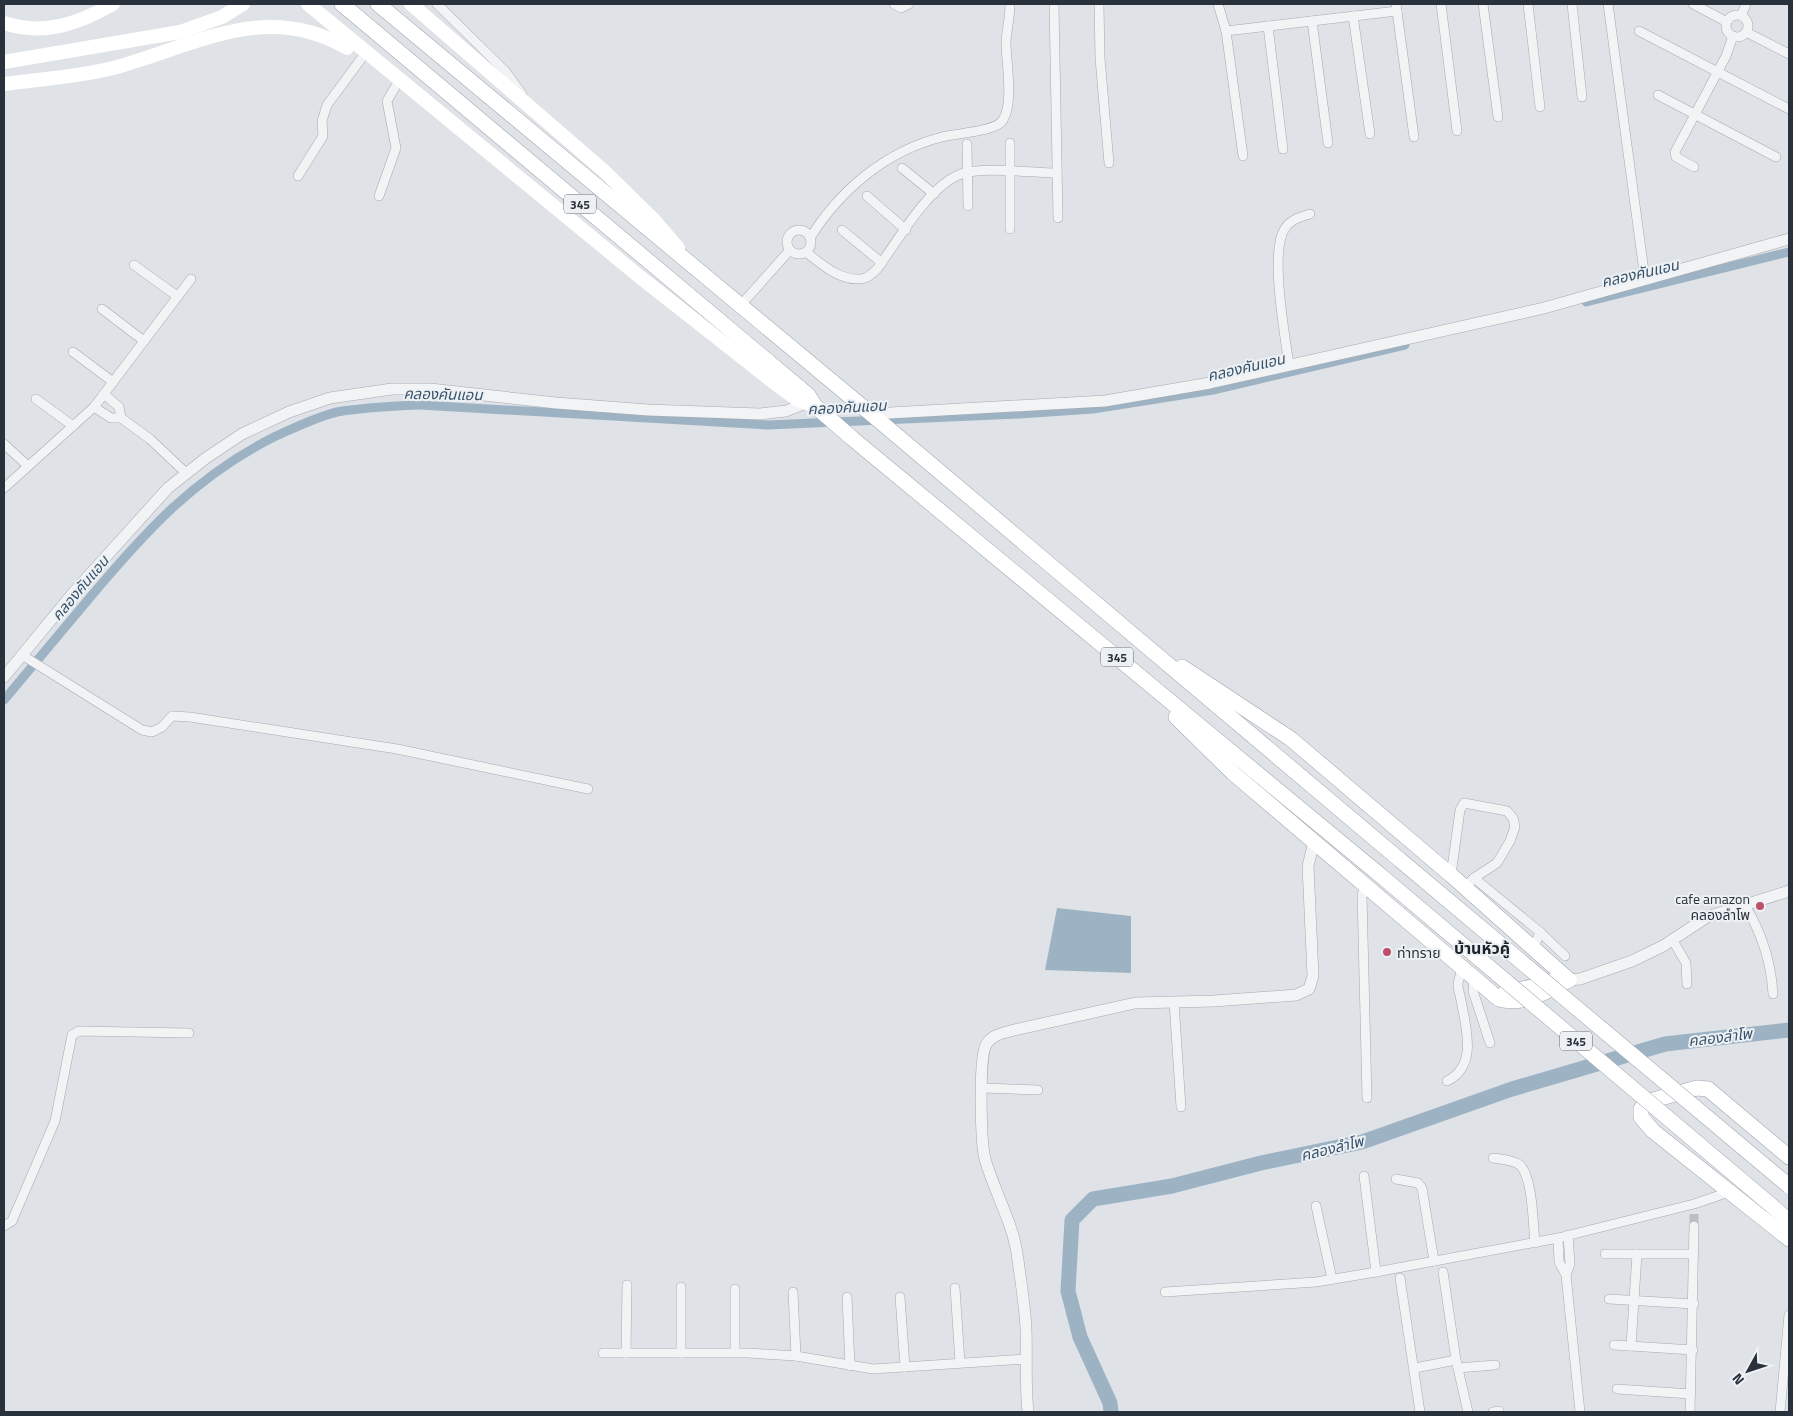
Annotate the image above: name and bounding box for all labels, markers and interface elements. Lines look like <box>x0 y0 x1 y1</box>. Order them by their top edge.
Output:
road number: 345 <box>564 194 596 213</box>
water label: คลองคันแอน <box>1599 253 1682 293</box>
water label: คลองคันแอน <box>1205 347 1288 387</box>
water label: คลองคันแอน <box>403 382 484 406</box>
water label: คลองคันแอน <box>807 393 888 421</box>
water label: คลองคันแอน <box>46 550 115 626</box>
road number: 345 <box>1101 648 1133 666</box>
place label: cafe amazon คลองลำโพ <box>1675 888 1750 925</box>
marker: cafe amazon คลองลำโพ <box>1754 900 1766 912</box>
district label: บ้านหัวคู้ <box>1454 936 1510 960</box>
place label: ท่าทราย <box>1397 942 1441 963</box>
marker: ท่าทราย <box>1381 946 1393 958</box>
water label: คลองลำโพ <box>1687 1022 1755 1052</box>
road number: 345 <box>1560 1032 1592 1050</box>
water label: คลองลำโพ <box>1298 1129 1367 1167</box>
north arrow <box>1723 1346 1773 1396</box>
text: N <box>1726 1369 1749 1390</box>

